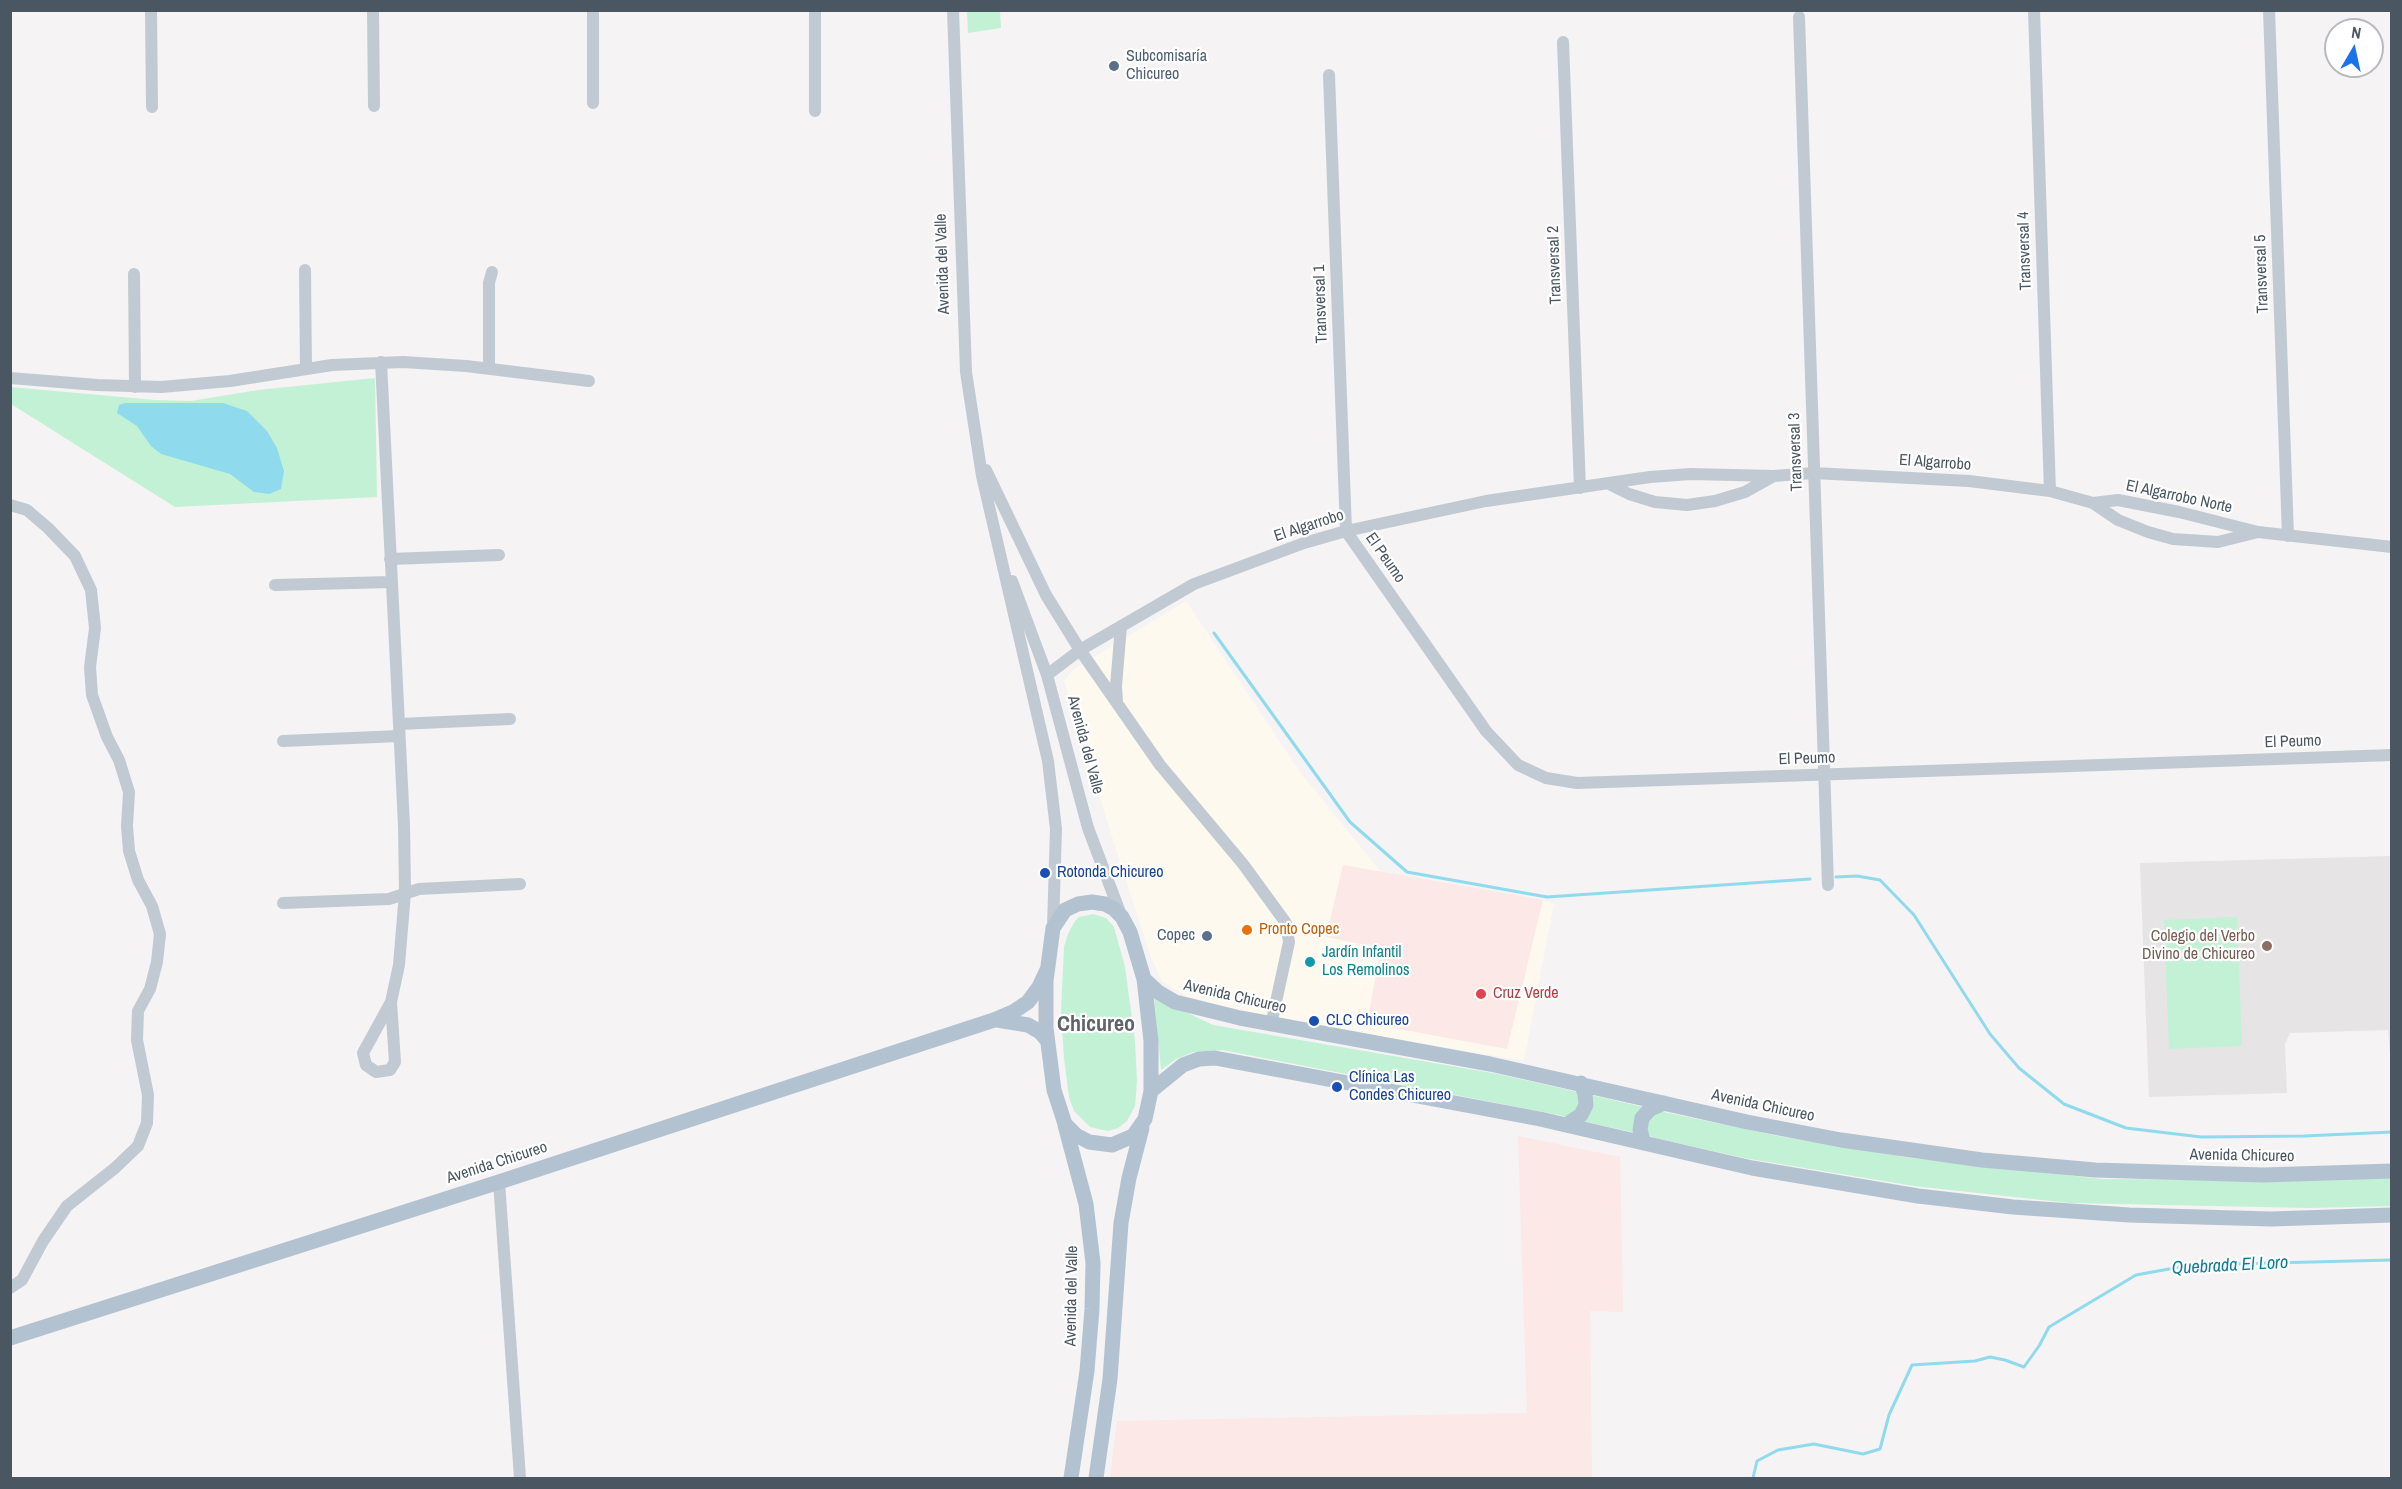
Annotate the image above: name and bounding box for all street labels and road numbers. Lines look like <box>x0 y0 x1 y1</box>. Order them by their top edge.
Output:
street label: Transversal 4 <box>2014 211 2036 291</box>
street label: Avenida del Valle <box>932 213 954 315</box>
street label: Transversal 2 <box>1544 225 1566 305</box>
street label: Transversal 5 <box>2251 234 2273 314</box>
street label: Transversal 1 <box>1310 264 1332 344</box>
street label: Transversal 3 <box>1785 412 1807 492</box>
street label: El Algarrobo <box>1898 451 1972 475</box>
street label: El Algarrobo Norte <box>2124 476 2234 518</box>
street label: El Algarrobo <box>1272 506 1346 546</box>
street label: El Peumo <box>1361 529 1409 587</box>
street label: Avenida del Valle <box>1063 694 1107 796</box>
street label: El Peumo <box>2264 731 2322 753</box>
street label: El Peumo <box>1778 748 1836 770</box>
street label: Avenida Chicureo <box>1182 976 1288 1018</box>
street label: Avenida Chicureo <box>1710 1086 1816 1126</box>
street label: Avenida Chicureo <box>444 1138 550 1188</box>
street label: Avenida Chicureo <box>2189 1145 2295 1167</box>
street label: Avenida del Valle <box>1062 1245 1082 1347</box>

